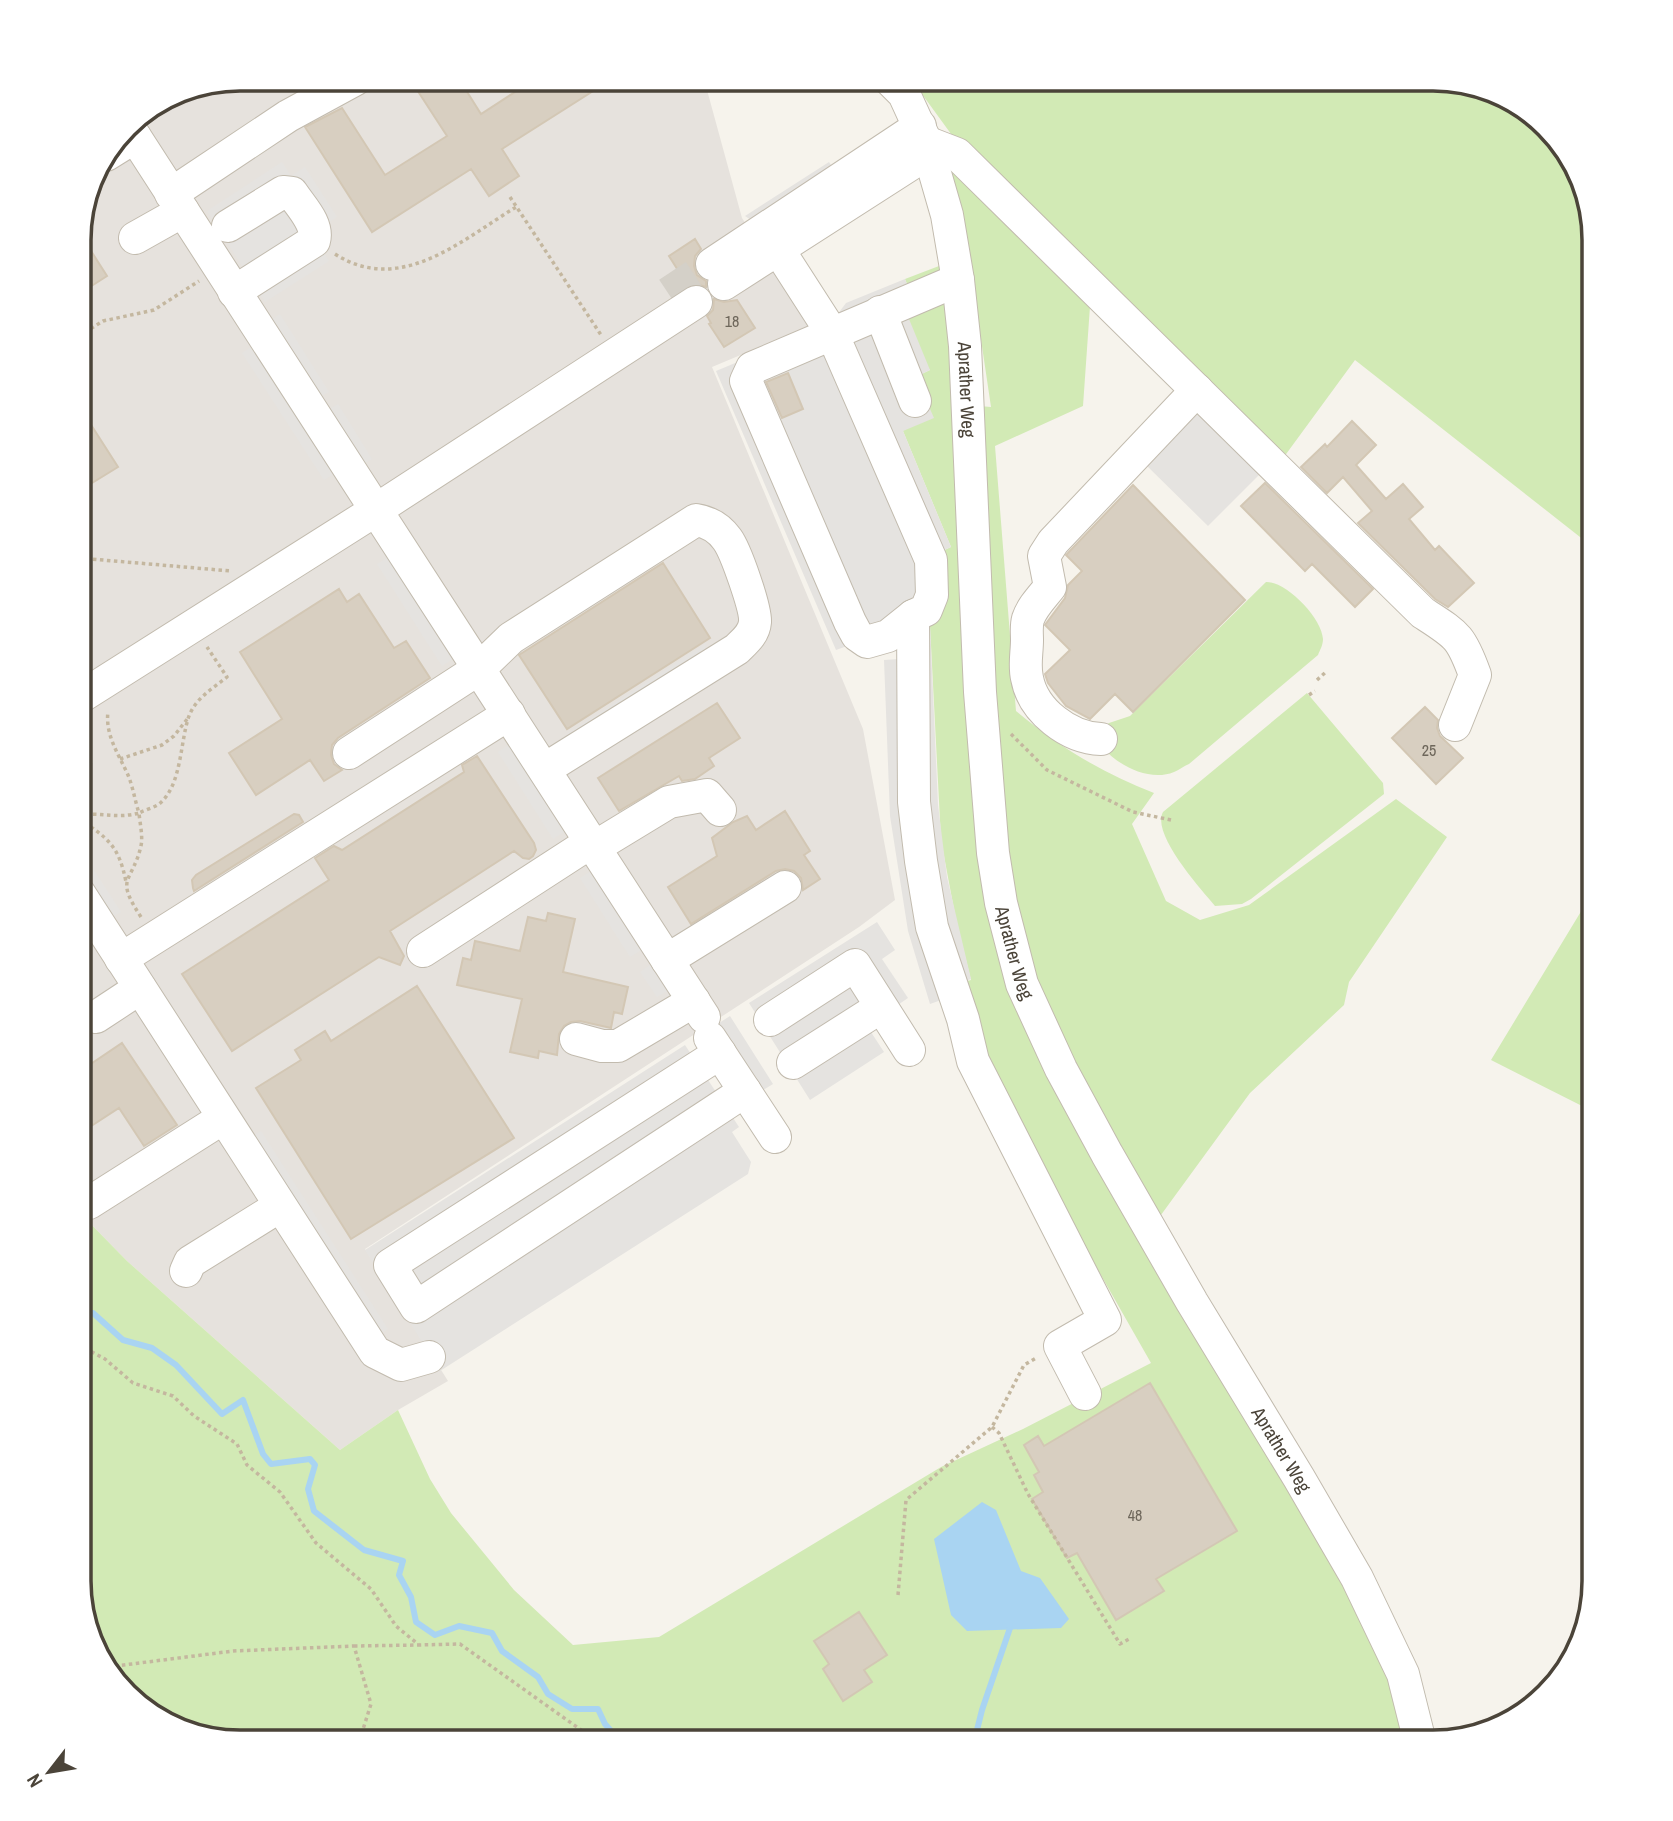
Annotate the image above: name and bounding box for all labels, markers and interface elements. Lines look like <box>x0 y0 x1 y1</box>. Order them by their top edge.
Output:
house number: 18 <box>725 310 739 332</box>
street label: Aprather Weg <box>952 340 982 439</box>
house number: 25 <box>1422 739 1436 761</box>
street label: Aprather Weg <box>989 902 1040 1004</box>
street label: Aprather Weg <box>1245 1401 1318 1498</box>
house number: 48 <box>1128 1504 1142 1526</box>
north arrow <box>14 1737 84 1807</box>
text: N <box>20 1769 48 1792</box>

